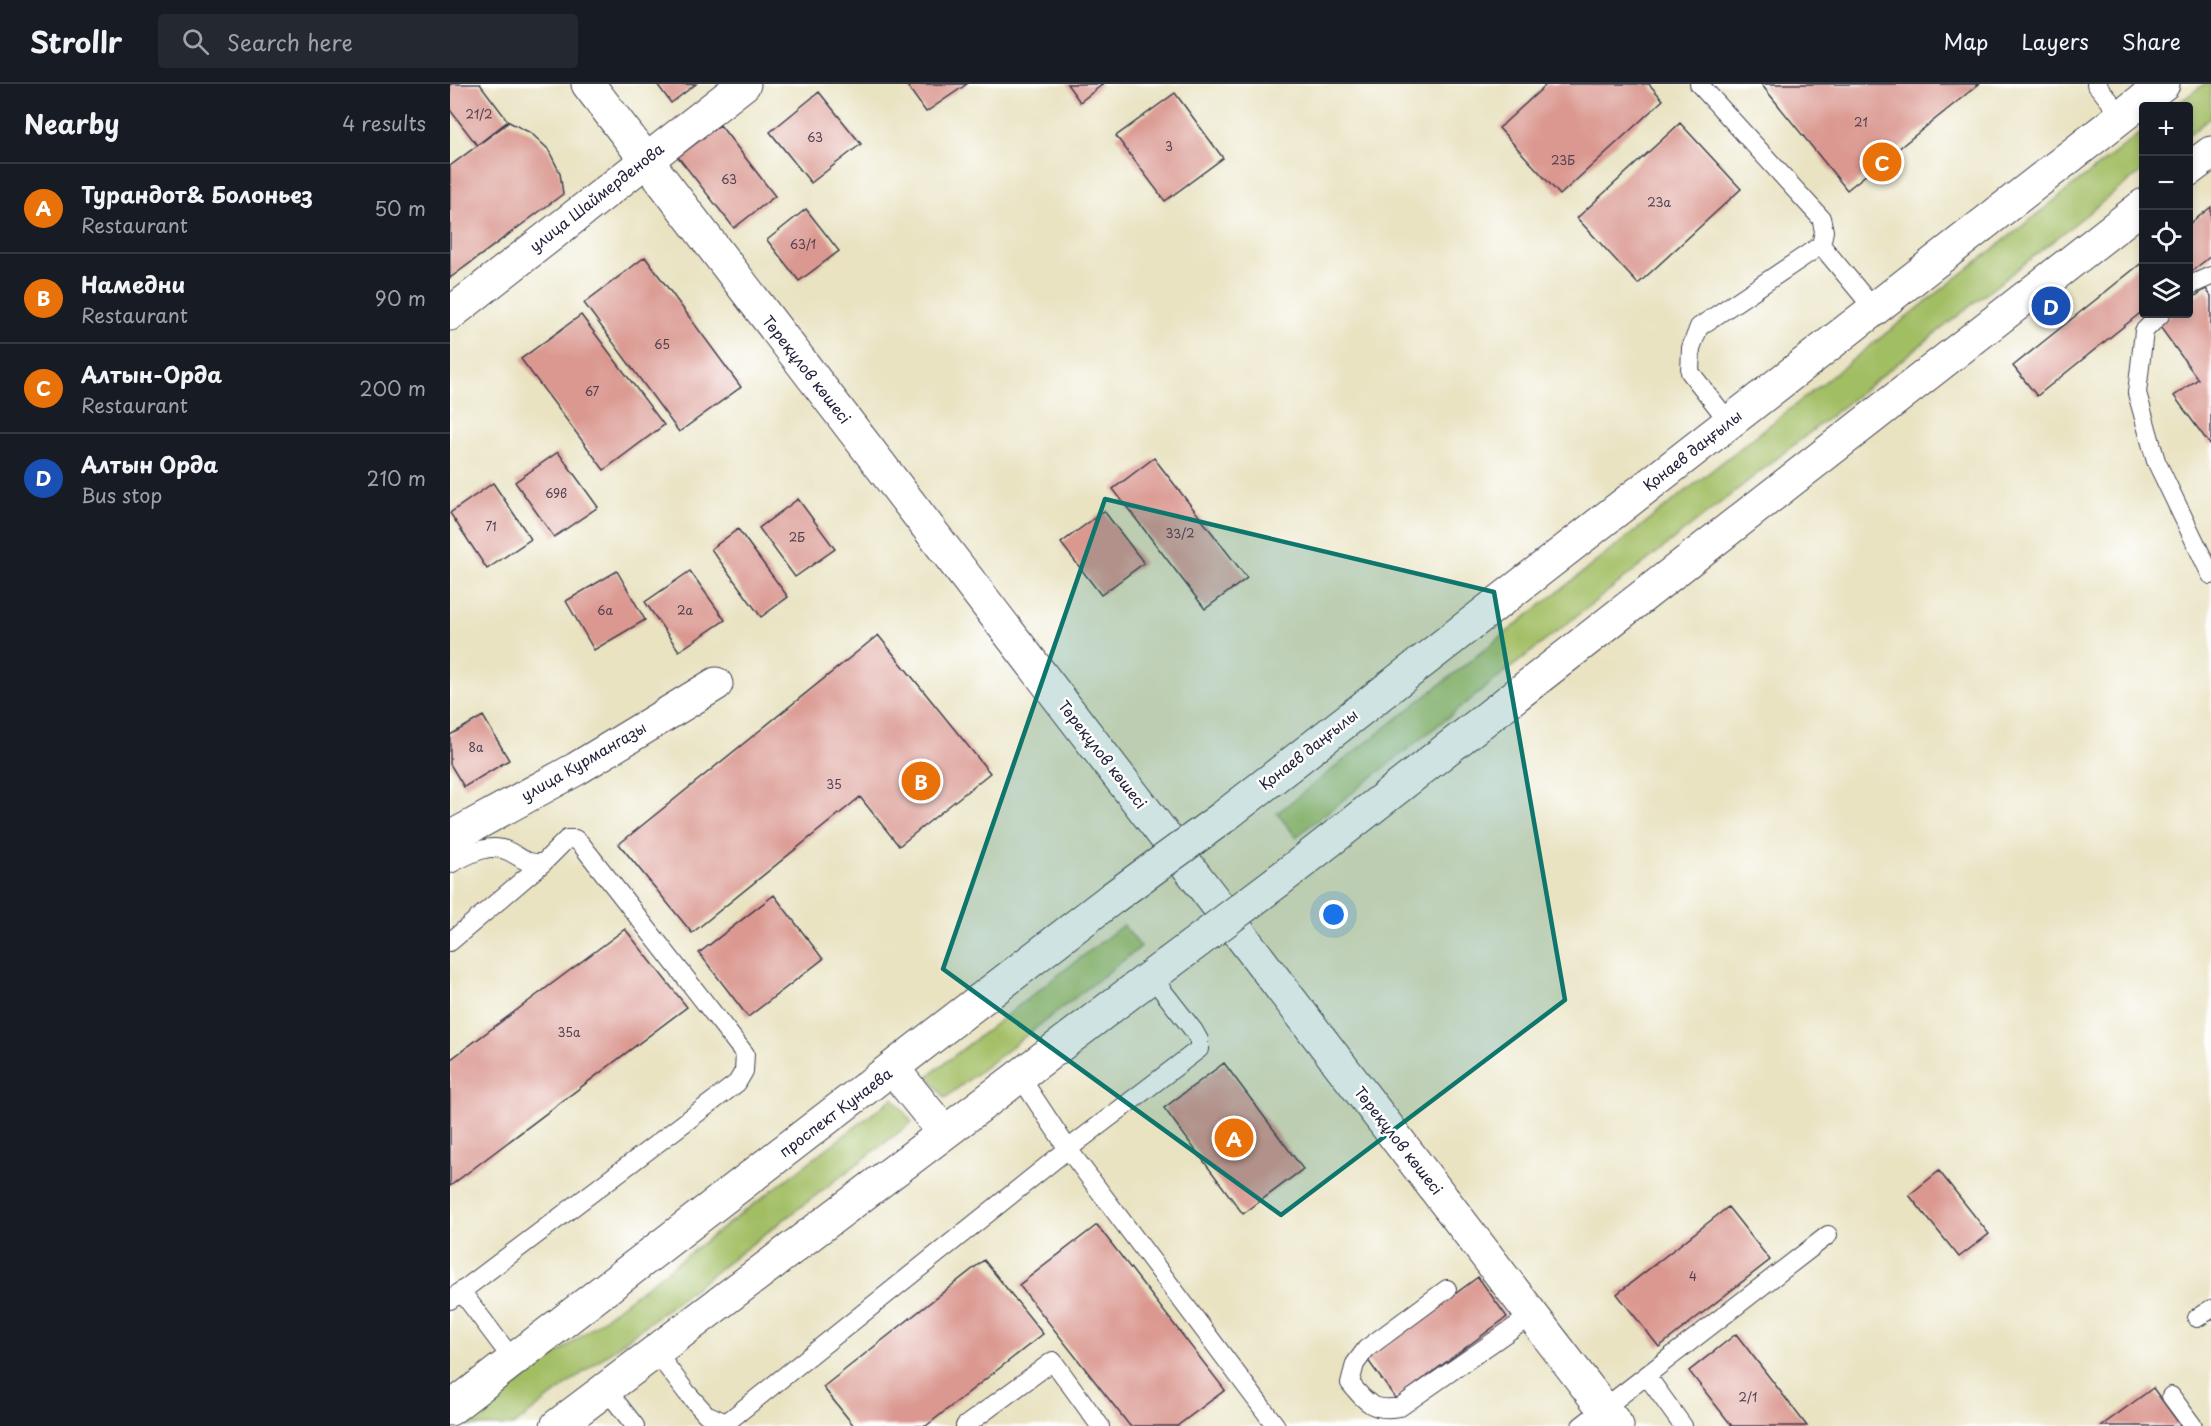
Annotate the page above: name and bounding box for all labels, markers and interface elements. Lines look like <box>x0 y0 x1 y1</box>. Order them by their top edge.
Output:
search box <box>158 14 578 68</box>
text: Strollr <box>30 20 122 63</box>
icon: search <box>179 25 212 58</box>
text: Search here <box>227 25 353 58</box>
text: Map <box>1944 25 1988 57</box>
text: Layers <box>2021 25 2089 57</box>
text: Share <box>2122 25 2181 57</box>
map controls <box>2139 102 2193 318</box>
button: + <box>2139 102 2193 156</box>
text: Nearby <box>24 104 119 143</box>
house number: 21/2 <box>465 105 493 123</box>
text: 4 results <box>342 108 426 138</box>
house number: 21 <box>1854 113 1868 131</box>
house number: 63 <box>807 128 823 146</box>
street label: улица Шаймерденова <box>524 136 669 257</box>
house number: 3 <box>1165 137 1173 155</box>
pin: C <box>1862 140 1902 184</box>
house number: 23Б <box>1551 151 1575 169</box>
button: − <box>2139 156 2193 210</box>
house number: 63 <box>721 170 737 188</box>
text: Турандот& Болоньез <box>81 177 313 210</box>
text: A <box>36 193 51 223</box>
text: 50 m <box>374 193 426 223</box>
house number: 23а <box>1647 193 1671 211</box>
text: Restaurant <box>81 210 188 240</box>
button: locate <box>2139 210 2193 264</box>
house number: 63/1 <box>790 235 816 253</box>
button: layers <box>2139 264 2193 318</box>
text: Намедни <box>81 267 185 300</box>
text: B <box>37 283 50 313</box>
text: 90 m <box>375 283 426 313</box>
pin: D <box>2032 284 2070 328</box>
text: Restaurant <box>81 300 188 330</box>
street label: Төреқұлов көшесі <box>757 310 857 428</box>
house number: 65 <box>654 335 670 353</box>
text: Алтын-Орда <box>81 357 222 390</box>
text: C <box>36 373 51 403</box>
text: 200 m <box>359 373 426 403</box>
house number: 67 <box>585 382 600 400</box>
text: Restaurant <box>81 390 188 420</box>
street label: Қонаев даңғылы <box>1638 404 1746 496</box>
text: Алтын Орда <box>81 447 218 480</box>
text: D <box>36 463 51 493</box>
text: 210 m <box>367 463 426 493</box>
text: Bus stop <box>81 480 162 510</box>
house number: 69в <box>545 484 567 502</box>
house number: 71 <box>485 517 497 535</box>
house number: 33/2 <box>1165 524 1195 542</box>
house number: 2Б <box>789 528 805 546</box>
house number: 6а <box>597 601 613 619</box>
house number: 2а <box>677 601 693 619</box>
street label: Төреқұлов көшесі <box>1053 695 1153 813</box>
street label: Қонаев даңғылы <box>1254 703 1362 795</box>
street label: улица Курмангазы <box>516 715 650 806</box>
house number: 8а <box>469 738 484 756</box>
pin: B <box>902 758 940 804</box>
house number: 35 <box>826 775 842 793</box>
your location <box>1319 900 1348 929</box>
house number: 35а <box>558 1023 581 1041</box>
street label: проспект Кунаева <box>774 1061 897 1162</box>
street label: Төреқұлов көшесі <box>1349 1081 1449 1199</box>
pin: A <box>1214 1116 1254 1160</box>
house number: 4 <box>1689 1267 1697 1285</box>
house number: 2/1 <box>1739 1388 1757 1406</box>

